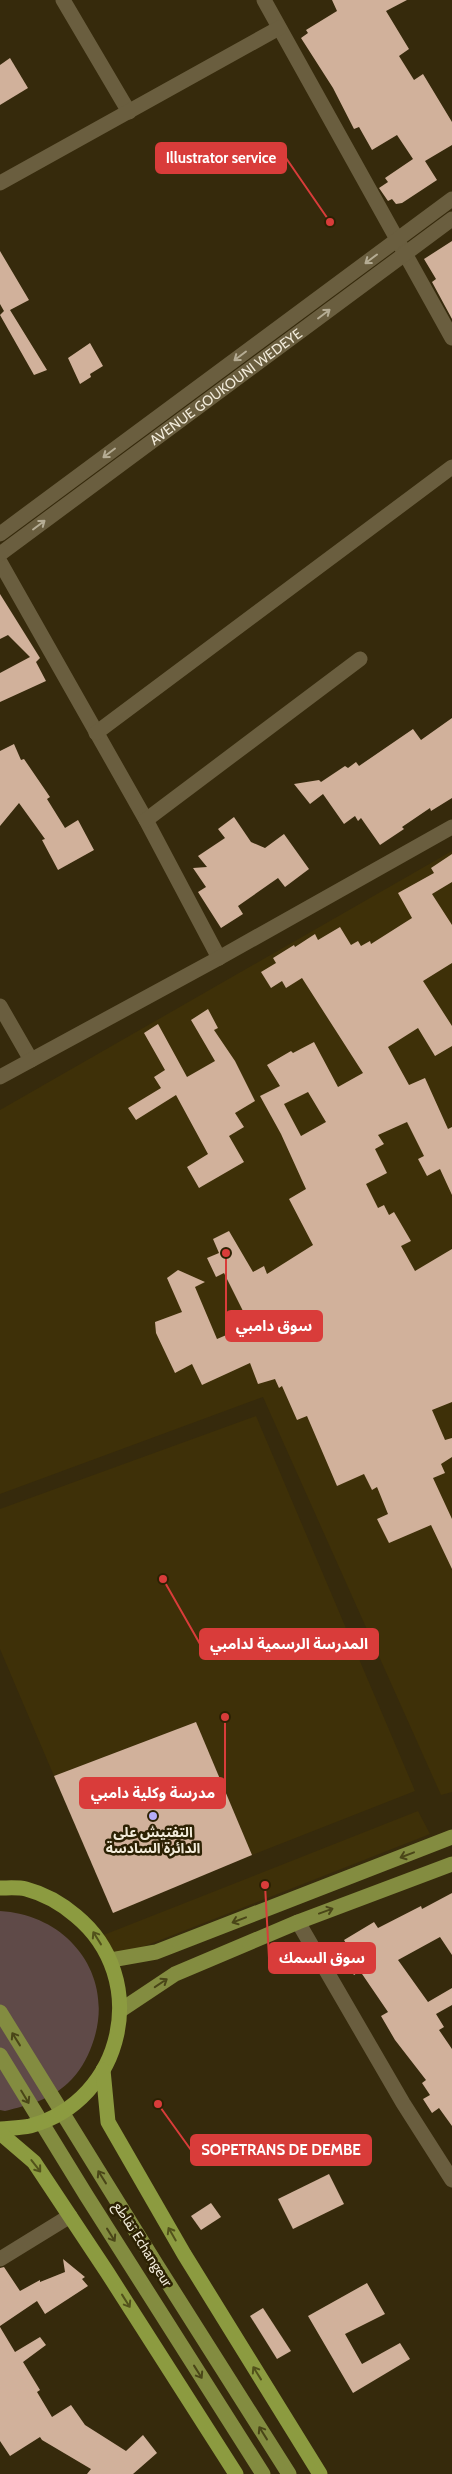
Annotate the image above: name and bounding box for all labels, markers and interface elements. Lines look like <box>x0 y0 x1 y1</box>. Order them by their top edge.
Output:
callout: Illustrator service <box>156 143 286 173</box>
text: Illustrator service <box>166 149 277 167</box>
one-way arrow <box>364 254 378 264</box>
one-way arrow <box>317 309 331 319</box>
street label: AVENUE GOUKOUNI WEDEYE <box>146 324 306 449</box>
one-way arrow <box>233 351 247 361</box>
one-way arrow <box>103 447 117 458</box>
one-way arrow <box>32 520 46 530</box>
callout: سوق دامبي <box>226 1311 322 1341</box>
text: سوق دامبي <box>236 1317 312 1337</box>
callout: المدرسة الرسمية لدامبي <box>200 1629 378 1659</box>
text: المدرسة الرسمية لدامبي <box>210 1635 368 1655</box>
callout: مدرسة وكلية دامبي <box>80 1778 225 1808</box>
text: مدرسة وكلية دامبي <box>91 1784 215 1804</box>
marker: التفتيش على الدائرة السادسة <box>147 1810 159 1822</box>
place label: التفتيش على الدائرة السادسة <box>106 1823 201 1857</box>
one-way arrow <box>399 1851 415 1860</box>
one-way arrow <box>318 1906 333 1915</box>
one-way arrow <box>232 1916 247 1925</box>
one-way arrow <box>92 1932 102 1946</box>
callout: سوق السمك <box>269 1943 375 1973</box>
text: سوق السمك <box>279 1949 365 1967</box>
one-way arrow <box>154 1977 168 1988</box>
one-way arrow <box>11 2032 21 2046</box>
one-way arrow <box>21 2089 31 2103</box>
callout: SOPETRANS DE DEMBE <box>191 2135 371 2165</box>
text: SOPETRANS DE DEMBE <box>201 2141 361 2159</box>
one-way arrow <box>30 2159 41 2172</box>
one-way arrow <box>96 2170 107 2184</box>
street label: تقاطع Echangeur <box>108 2198 177 2292</box>
one-way arrow <box>106 2227 116 2241</box>
one-way arrow <box>167 2228 177 2242</box>
one-way arrow <box>120 2294 131 2308</box>
one-way arrow <box>193 2365 203 2379</box>
one-way arrow <box>252 2366 263 2380</box>
one-way arrow <box>258 2426 268 2440</box>

